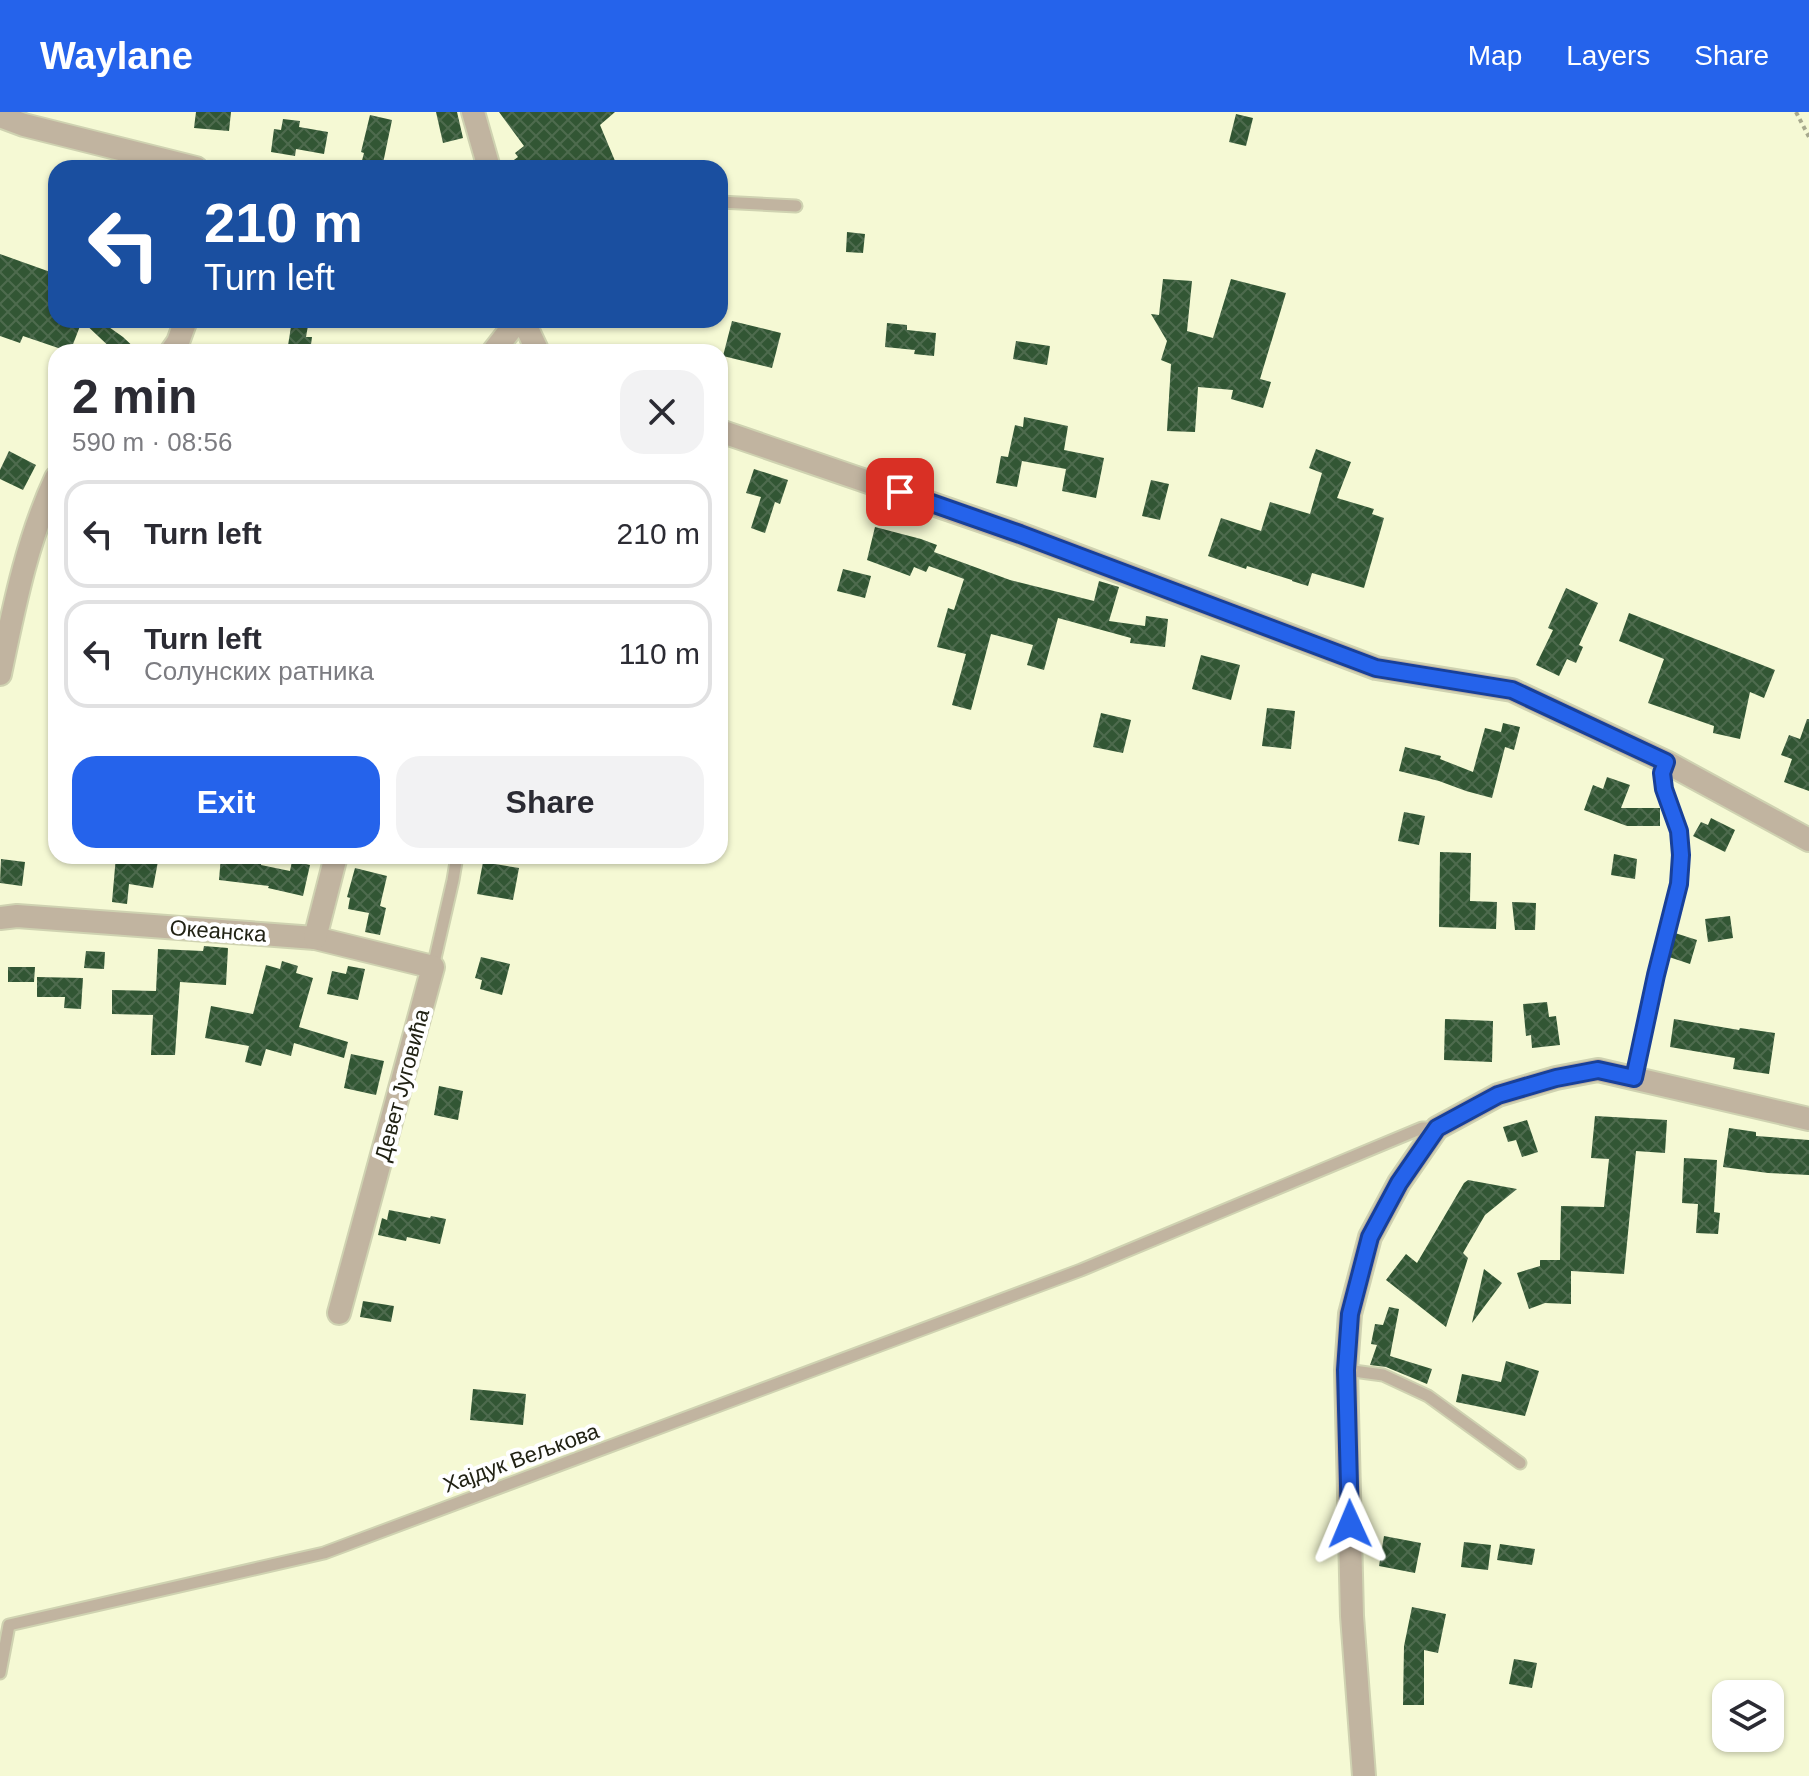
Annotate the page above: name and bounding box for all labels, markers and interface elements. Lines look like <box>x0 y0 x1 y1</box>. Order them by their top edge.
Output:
text: Waylane <box>40 35 193 77</box>
text: Map <box>1468 40 1522 71</box>
text: Layers <box>1566 40 1650 71</box>
text: Share <box>1694 40 1769 71</box>
text: 210 m <box>204 191 363 254</box>
icon: left <box>72 192 176 296</box>
text: Turn left <box>204 257 335 298</box>
text: 2 min <box>72 370 197 423</box>
button: close <box>620 370 704 454</box>
text: 590 m · 08:56 <box>72 427 232 457</box>
pin <box>866 458 934 526</box>
icon: arrive <box>878 470 922 514</box>
icon: left <box>76 512 120 556</box>
text: Turn left <box>144 517 262 550</box>
text: 210 m <box>617 517 700 550</box>
text: Turn left <box>144 622 262 655</box>
icon: left <box>76 632 120 676</box>
text: 110 m <box>619 637 700 670</box>
text: Солунских ратника <box>144 656 374 686</box>
button: Exit <box>72 756 380 848</box>
button: Share <box>396 756 704 848</box>
street label: Океанска <box>169 915 268 947</box>
street label: Девет Југовића <box>370 1005 435 1164</box>
street label: Хајдук Вељкова <box>440 1418 603 1498</box>
position arrow <box>1308 1482 1392 1566</box>
map controls <box>1712 1680 1784 1752</box>
button: layers <box>1712 1680 1784 1752</box>

